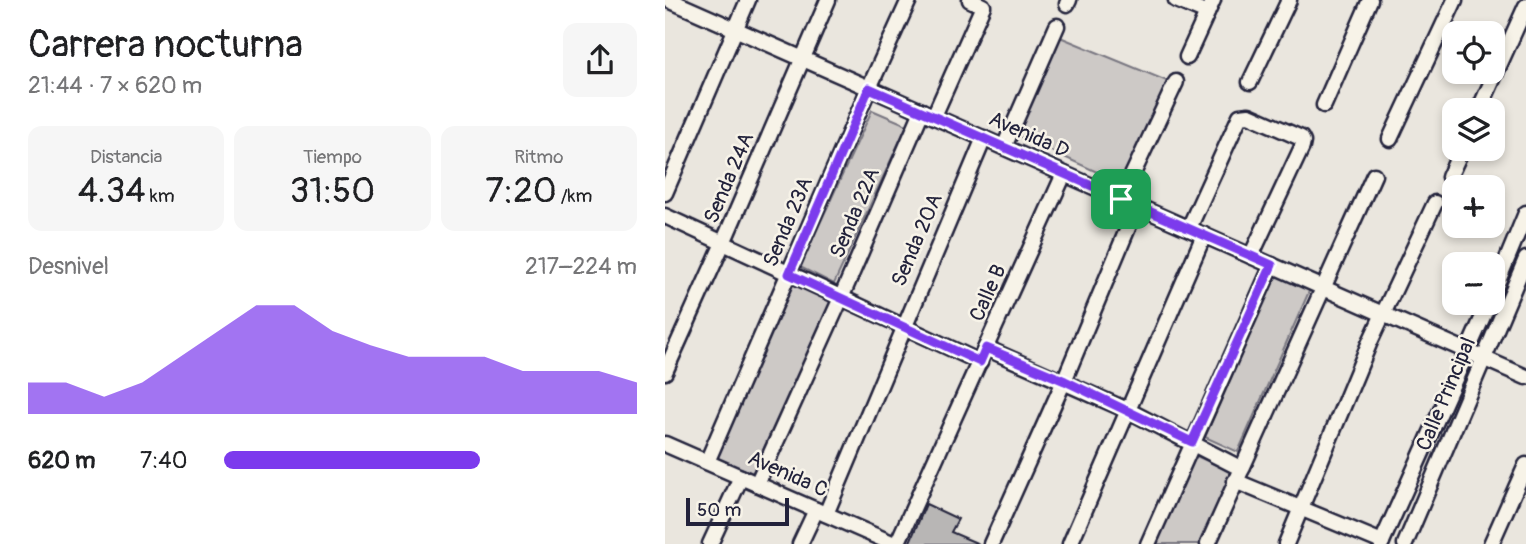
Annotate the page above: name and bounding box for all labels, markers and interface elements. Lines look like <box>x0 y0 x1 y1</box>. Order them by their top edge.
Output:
text: Carrera nocturna <box>28 21 303 69</box>
map controls <box>1442 21 1505 315</box>
button: locate <box>1442 21 1505 84</box>
button: share <box>563 23 637 97</box>
text: 21:44 · 7 × 620 m <box>28 71 202 100</box>
button: layers <box>1442 98 1505 161</box>
street label: Avenida D <box>985 105 1073 165</box>
street label: Senda 24A <box>698 128 760 228</box>
text: Distancia <box>90 145 162 169</box>
text: Tiempo <box>303 145 362 169</box>
text: Ritmo <box>514 145 563 169</box>
street label: Senda 22A <box>824 164 886 262</box>
text: 4.34 <box>78 169 146 213</box>
text: 31:50 <box>290 169 375 213</box>
text: 7:20 <box>485 169 557 213</box>
pin <box>1091 169 1151 229</box>
street label: Senda 23A <box>757 173 819 271</box>
button: + <box>1442 175 1505 238</box>
icon: arrive <box>1102 180 1140 218</box>
text: km <box>146 184 175 208</box>
text: /km <box>557 184 592 208</box>
street label: Senda 20A <box>885 189 949 291</box>
text: Desnivel <box>28 252 109 281</box>
text: 217–224 m <box>525 252 637 281</box>
button: − <box>1442 252 1505 315</box>
street label: Calle B <box>964 260 1012 326</box>
street label: Calle Principal <box>1410 333 1482 455</box>
street label: Avenida C <box>744 444 832 504</box>
text: 620 m <box>28 446 95 475</box>
text: 7:40 <box>140 446 187 475</box>
scale bar <box>686 495 789 527</box>
text: 50 m <box>697 498 741 522</box>

